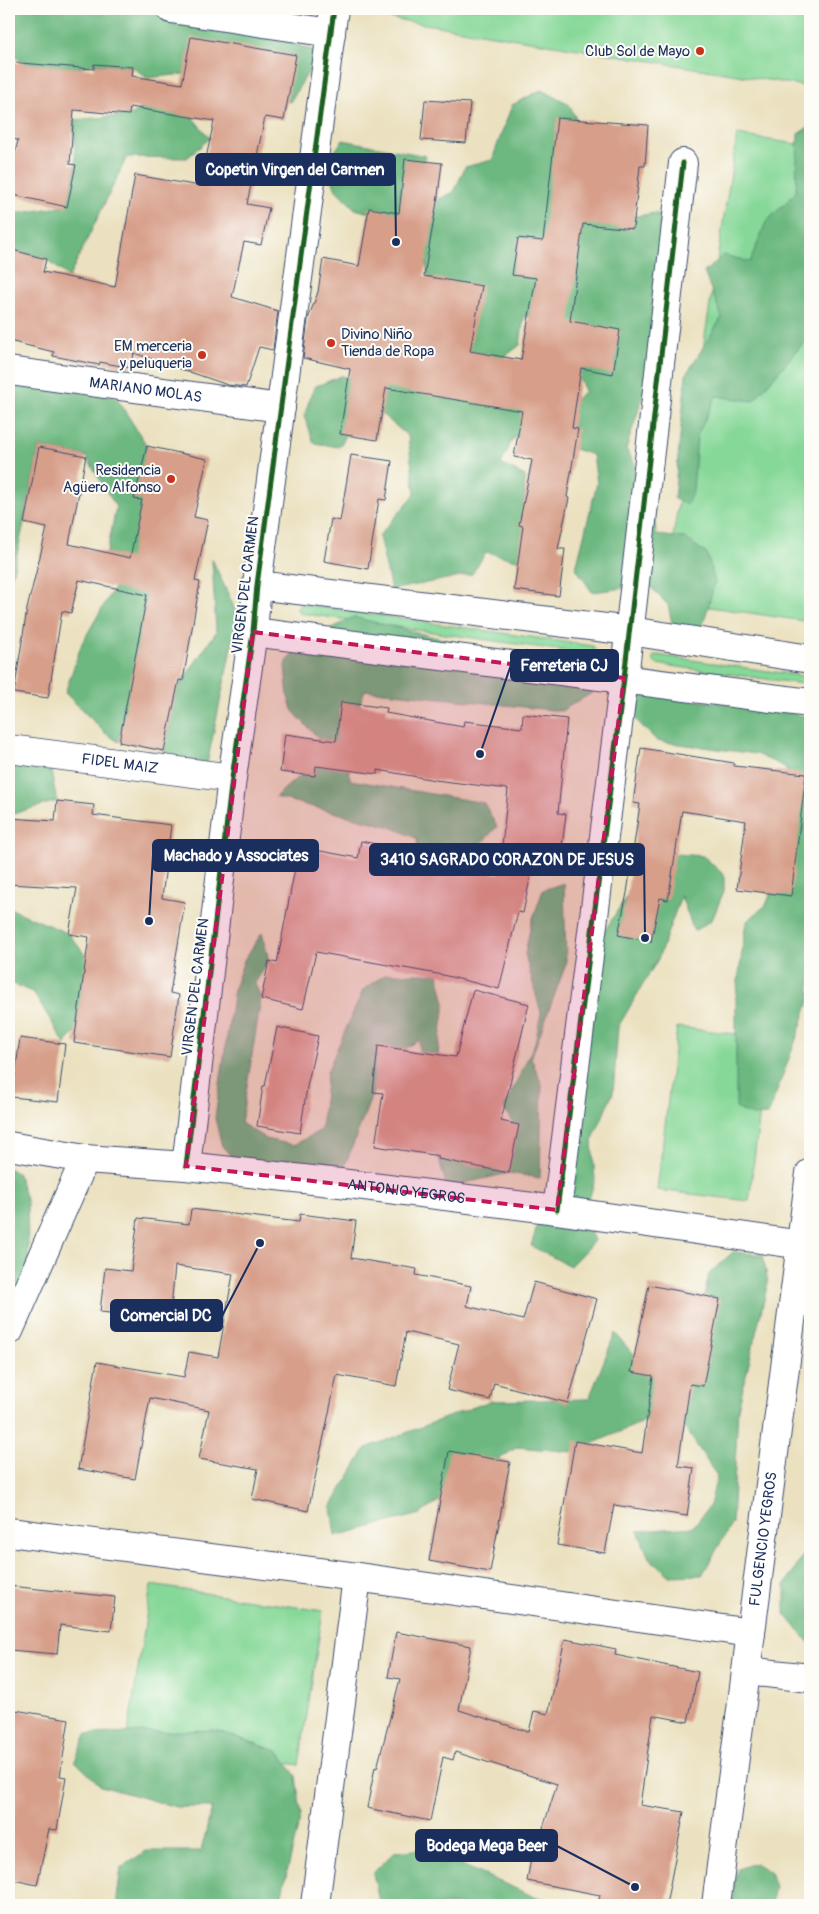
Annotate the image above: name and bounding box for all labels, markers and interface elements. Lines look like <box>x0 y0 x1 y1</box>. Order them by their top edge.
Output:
place label: Club Sol de Mayo <box>585 42 690 61</box>
marker: Club Sol de Mayo <box>694 45 706 57</box>
callout: Copetin Virgen del Carmen <box>196 154 395 185</box>
text: Copetin Virgen del Carmen <box>205 160 385 180</box>
place label: Divino Niño Tienda de Ropa <box>341 325 434 361</box>
place label: EM merceria y peluqueria <box>114 337 192 373</box>
marker: Divino Niño Tienda de Ropa <box>325 337 337 349</box>
marker: EM merceria y peluqueria <box>196 349 208 361</box>
street label: MARIANO MOLAS <box>88 373 203 407</box>
place label: Residencia Agüero Alfonso <box>63 461 161 497</box>
marker: Residencia Agüero Alfonso <box>165 473 177 485</box>
street label: VIRGEN DEL CARMEN <box>228 515 263 655</box>
callout: Ferreteria CJ <box>511 650 618 681</box>
text: Ferreteria CJ <box>520 656 608 676</box>
street label: FIDEL MAIZ <box>80 750 160 778</box>
callout: Machado y Associates <box>153 840 318 871</box>
callout: 3410 SAGRADO CORAZON DE JESUS <box>370 844 644 875</box>
text: Machado y Associates <box>164 846 309 866</box>
text: 3410 SAGRADO CORAZON DE JESUS <box>380 850 634 870</box>
street label: VIRGEN DEL CARMEN <box>178 917 213 1057</box>
street label: ANTONIO YEGROS <box>346 1175 466 1208</box>
callout: Comercial DC <box>111 1300 222 1331</box>
text: Comercial DC <box>120 1306 212 1326</box>
street label: FULGENCIO YEGROS <box>745 1471 782 1607</box>
callout: Bodega Mega Beer <box>416 1830 557 1861</box>
text: Bodega Mega Beer <box>426 1836 548 1856</box>

